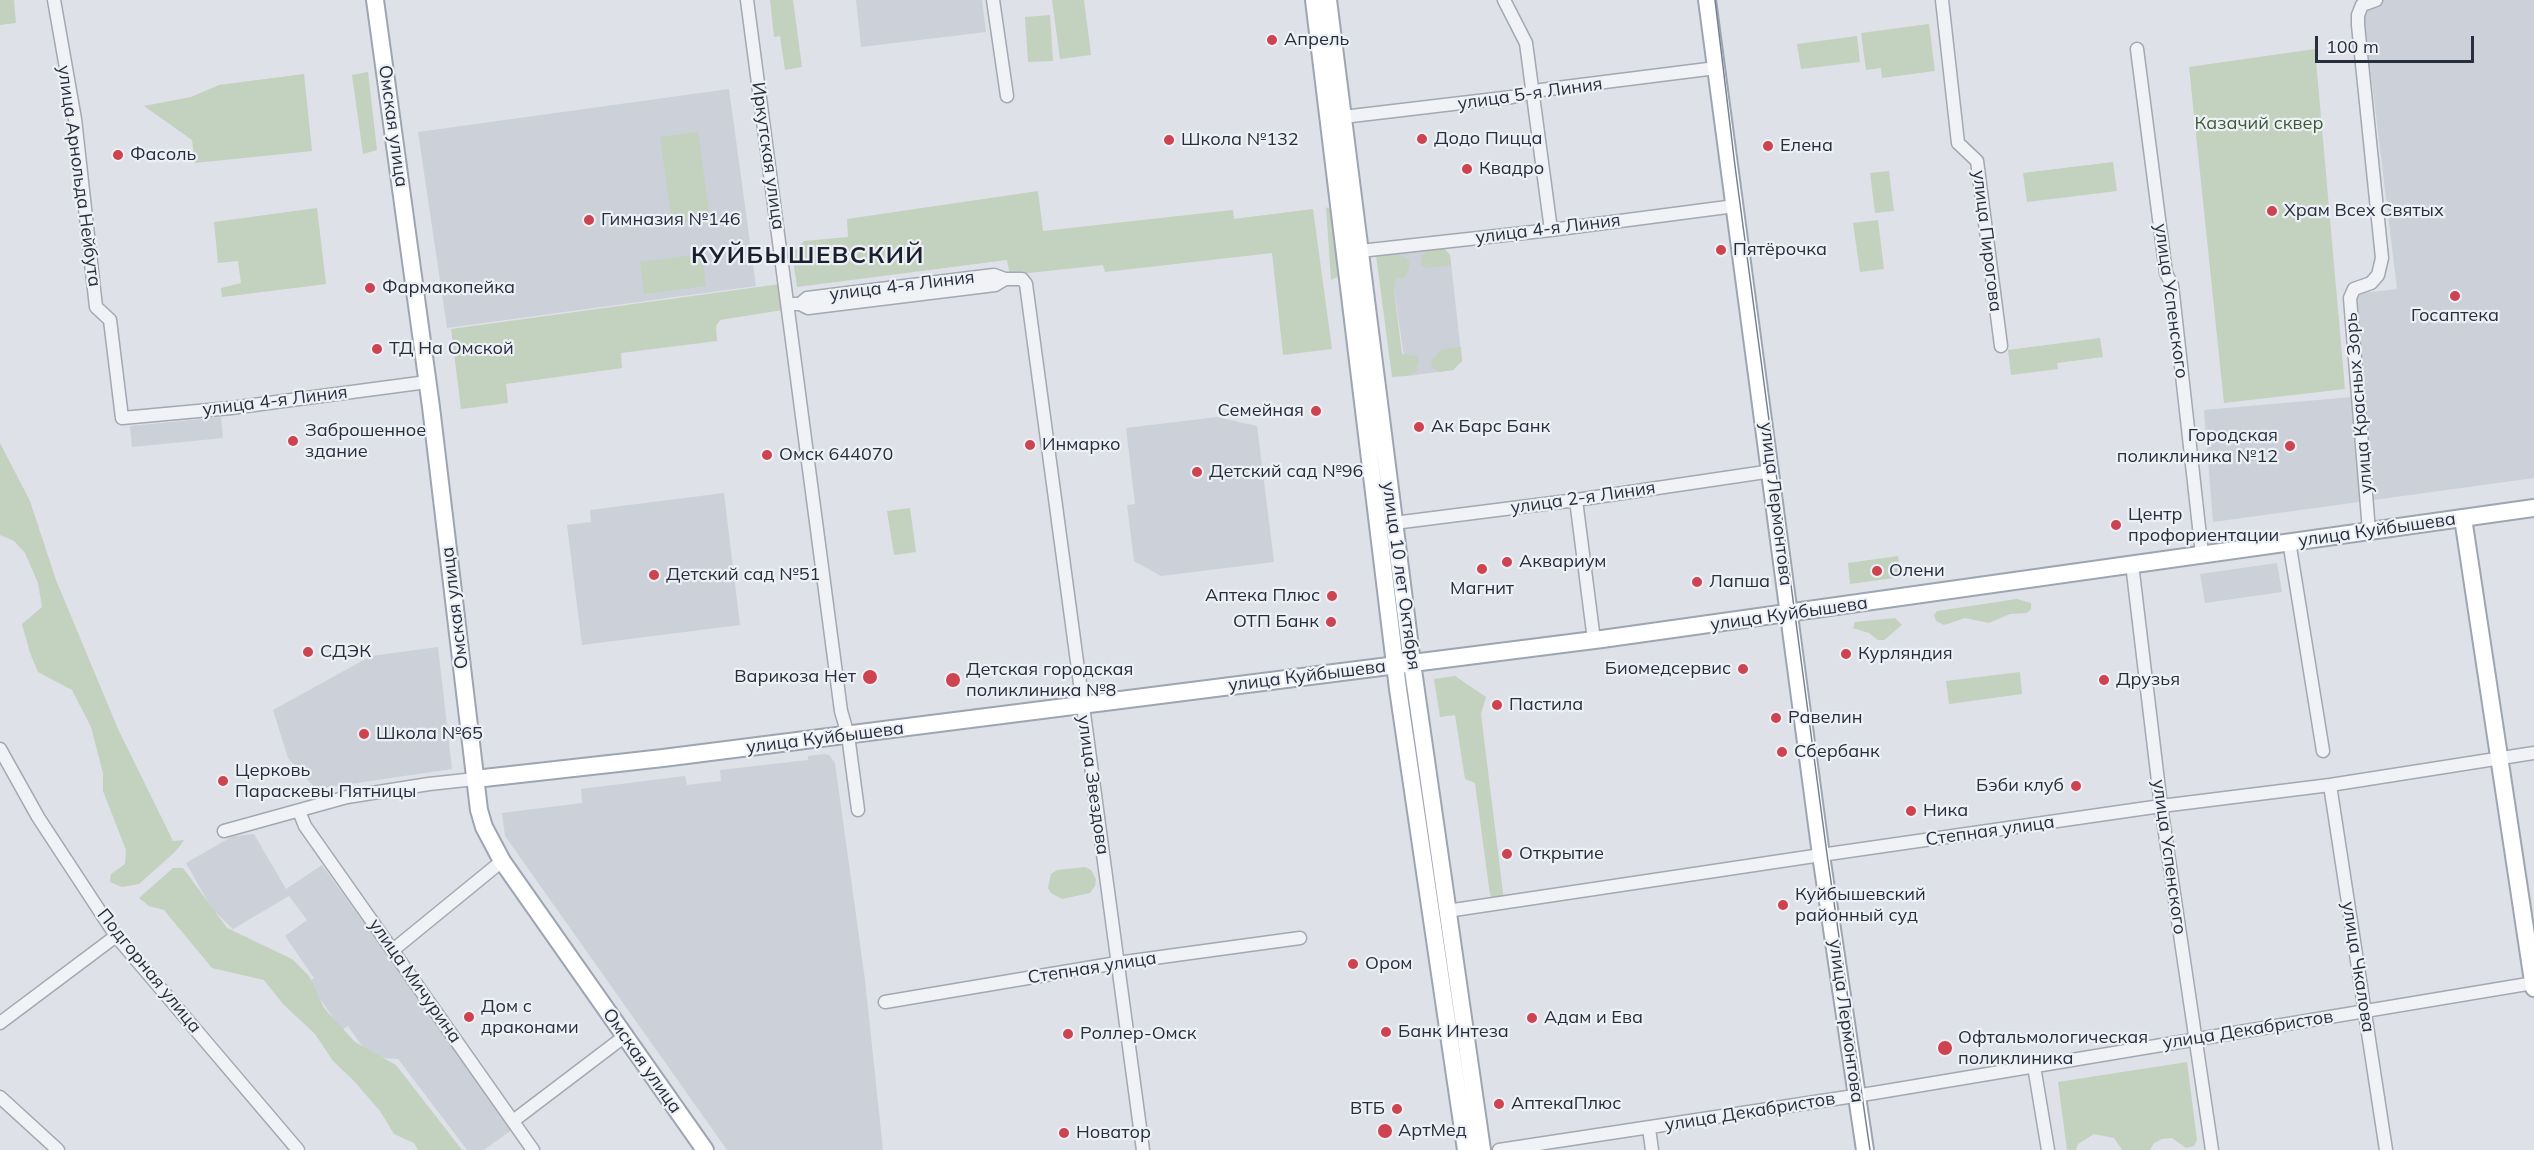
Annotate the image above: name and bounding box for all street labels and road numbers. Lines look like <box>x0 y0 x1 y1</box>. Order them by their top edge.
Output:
street label: улица Арнольда Нейбута <box>53 64 105 288</box>
street label: Омская улица <box>374 64 412 188</box>
street label: улица 5-я Линия <box>1456 73 1604 115</box>
street label: Иркутская улица <box>747 81 789 231</box>
street label: улица Пирогова <box>1968 169 2006 313</box>
street label: улица 4-я Линия <box>1474 209 1622 249</box>
street label: улица Успенского <box>2149 222 2193 380</box>
street label: улица 4-я Линия <box>828 266 976 306</box>
street label: улица Красных Зорь <box>2340 312 2378 494</box>
street label: улица 4-я Линия <box>201 381 349 421</box>
street label: улица Лермонтова <box>1755 421 1797 587</box>
street label: улица 2-я Линия <box>1509 477 1657 519</box>
street label: улица 10 лет Октября <box>1377 480 1425 672</box>
street label: улица Куйбышева <box>2297 508 2457 552</box>
street label: Омская улица <box>437 546 473 670</box>
street label: улица Куйбышева <box>1709 592 1869 636</box>
street label: улица Куйбышева <box>1227 656 1387 696</box>
street label: улица Звездова <box>1073 714 1113 856</box>
street label: улица Куйбышева <box>745 718 905 758</box>
street label: улица Успенского <box>2147 778 2191 936</box>
street label: Степная улица <box>1924 811 2056 851</box>
street label: улица Чкалова <box>2337 900 2379 1034</box>
street label: Подгорная улица <box>92 905 206 1037</box>
street label: улица Мичурина <box>364 915 466 1047</box>
street label: улица Лермонтова <box>1824 938 1868 1104</box>
street label: Степная улица <box>1026 947 1158 989</box>
street label: Омская улица <box>598 1005 686 1117</box>
street label: улица Декабристов <box>2161 1006 2335 1054</box>
street label: улица Декабристов <box>1663 1088 1837 1136</box>

